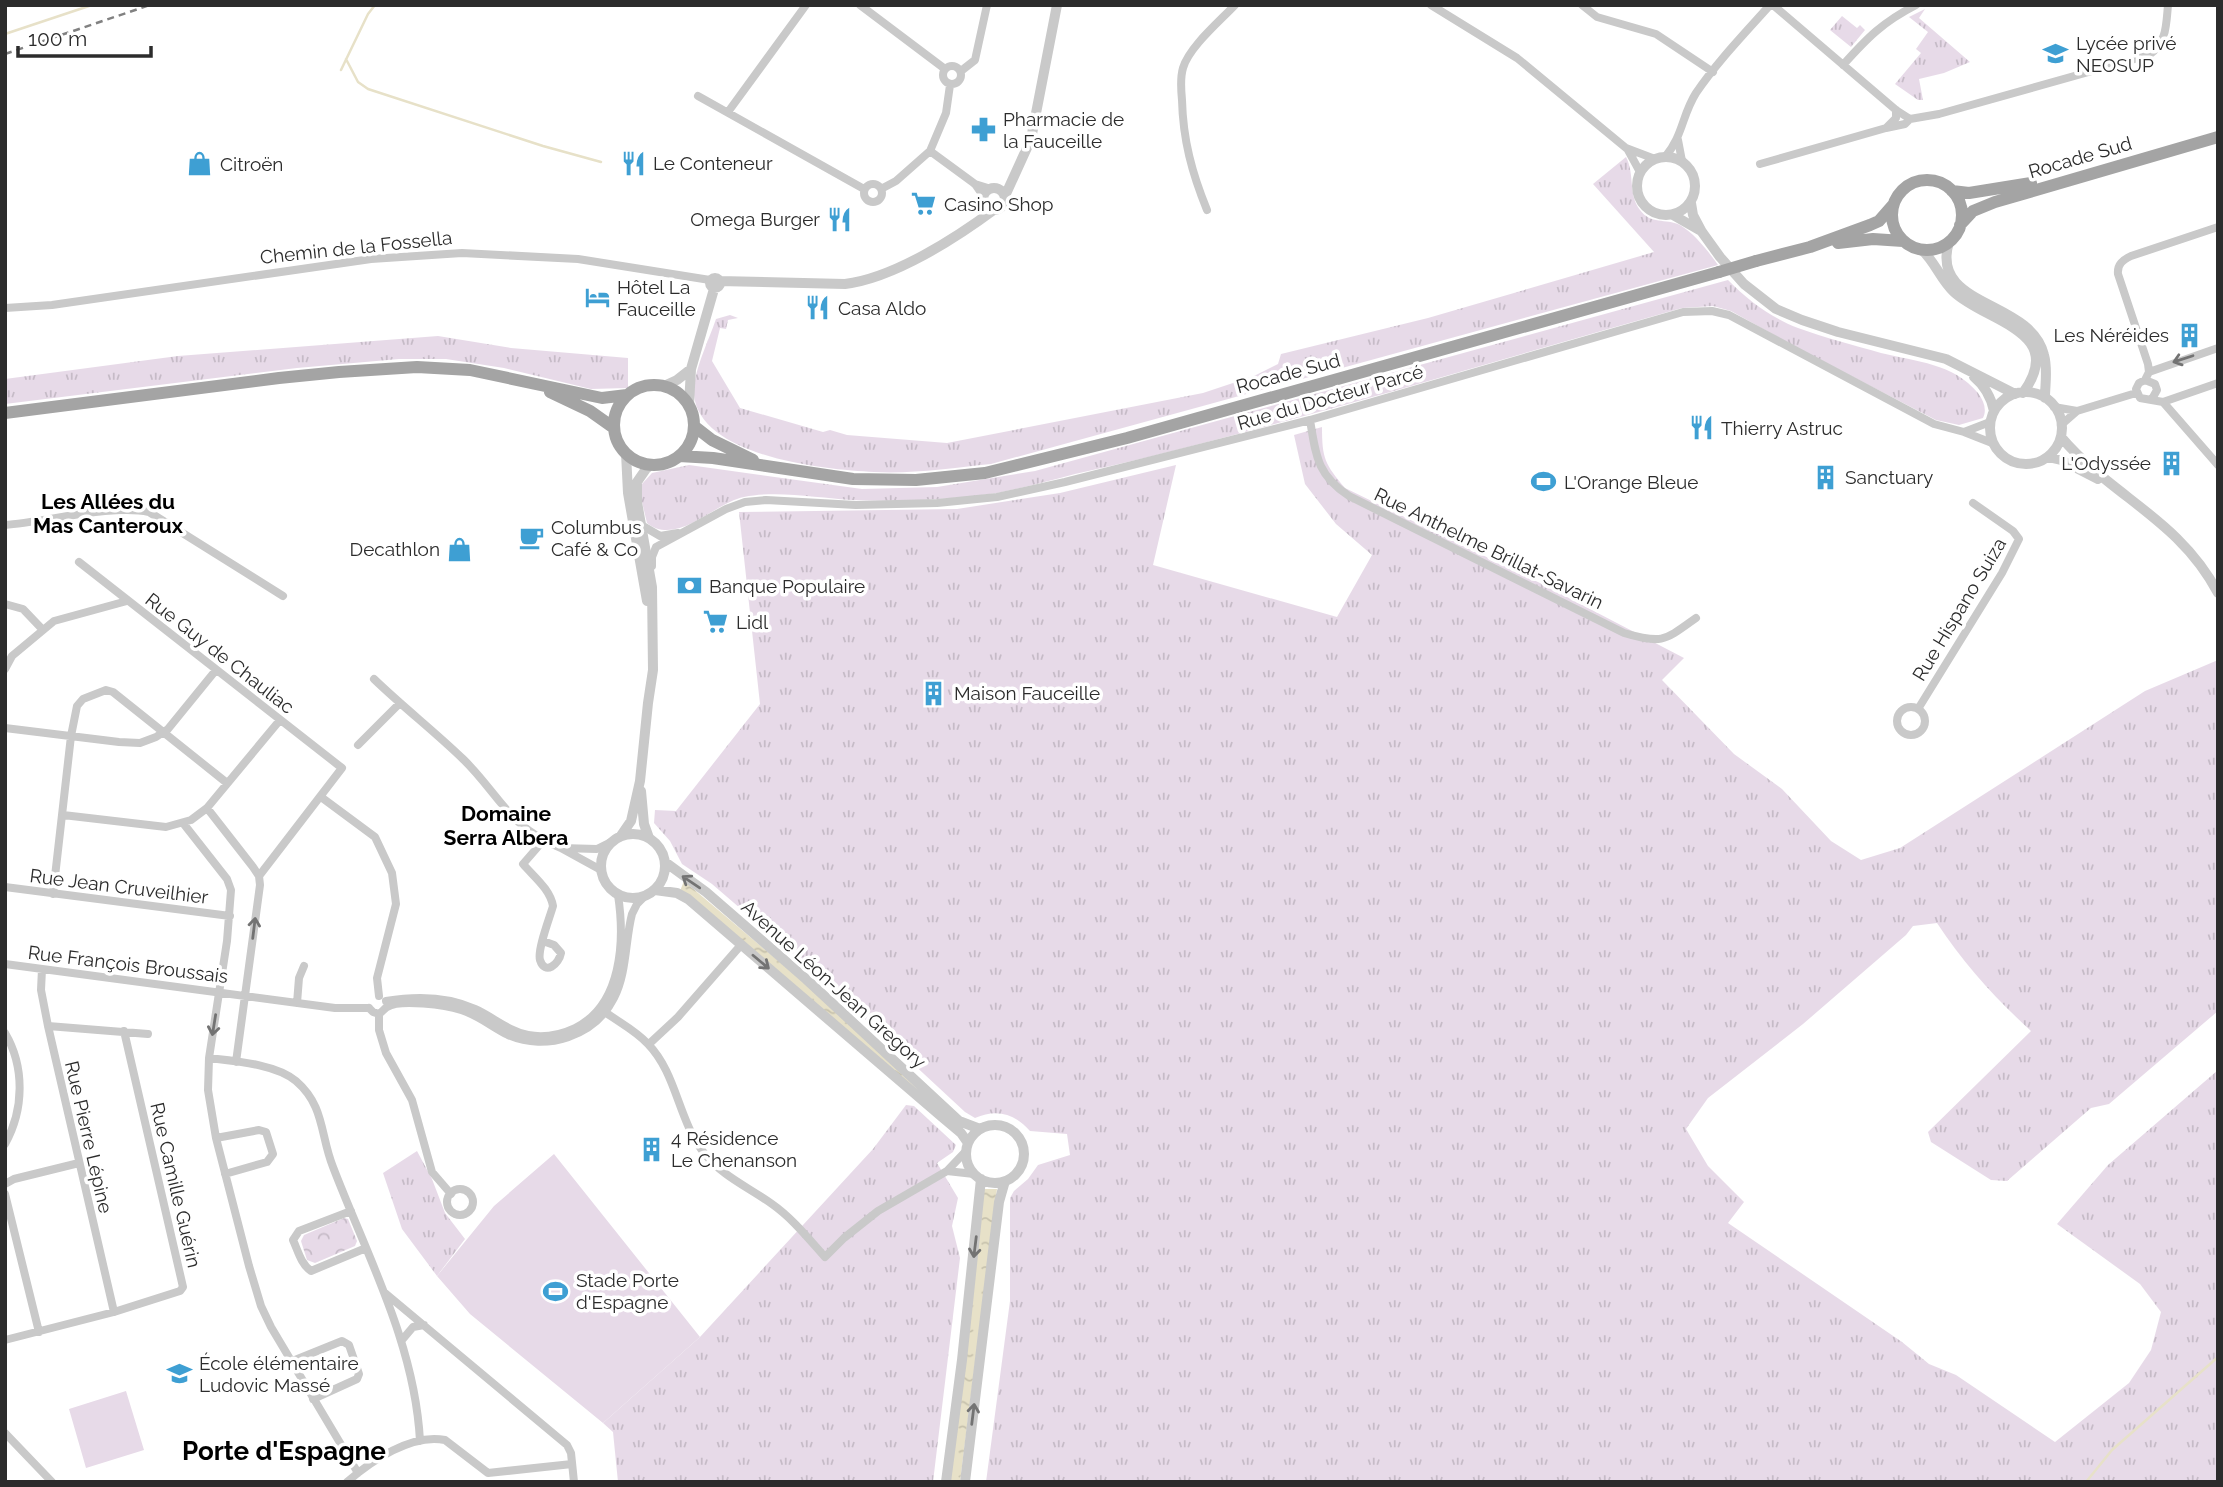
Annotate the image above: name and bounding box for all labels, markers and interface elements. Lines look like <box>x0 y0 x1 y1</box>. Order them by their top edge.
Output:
scale bar <box>18 14 150 58</box>
text: 100 m <box>28 26 87 51</box>
place label: Lycée privé NEOSUP <box>2076 32 2176 76</box>
school or university icon: Lycée privé NEOSUP <box>2042 40 2070 68</box>
place label: Pharmacie de la Fauceille <box>1003 108 1124 152</box>
pharmacy icon: Pharmacie de la Fauceille <box>969 116 997 144</box>
street label: Rocade Sud <box>2026 132 2134 182</box>
restaurant icon: Le Conteneur <box>619 149 647 177</box>
shop icon: Citroën <box>186 150 214 178</box>
place label: Le Conteneur <box>653 152 773 174</box>
place label: Citroën <box>220 153 283 175</box>
supermarket icon: Casino Shop <box>910 190 938 218</box>
place label: Casino Shop <box>944 193 1054 215</box>
restaurant icon: Omega Burger <box>826 205 854 233</box>
place label: Omega Burger <box>690 208 820 230</box>
street label: Chemin de la Fossella <box>259 226 453 268</box>
place label: Hôtel La Fauceille <box>617 276 696 320</box>
hotel icon: Hôtel La Fauceille <box>583 284 611 312</box>
restaurant icon: Casa Aldo <box>804 294 832 322</box>
place label: Casa Aldo <box>838 297 926 319</box>
building icon: Les Néréides <box>2175 321 2203 349</box>
place label: Les Néréides <box>2053 324 2169 346</box>
street label: Rocade Sud <box>1234 349 1342 397</box>
one-way arrow <box>2173 354 2195 366</box>
street label: Rue du Docteur Parcé <box>1234 360 1426 434</box>
restaurant icon: Thierry Astruc <box>1687 414 1715 442</box>
place label: Thierry Astruc <box>1721 417 1843 439</box>
building icon: L'Odyssée <box>2157 449 2185 477</box>
place label: L'Odyssée <box>2061 452 2151 474</box>
building icon: Sanctuary <box>1811 463 1839 491</box>
place label: Sanctuary <box>1845 466 1933 488</box>
sports icon: L'Orange Bleue <box>1530 468 1558 496</box>
place label: L'Orange Bleue <box>1564 471 1698 493</box>
street label: Rue Anthelme Brillat-Savarin <box>1371 483 1607 613</box>
district label: Les Allées du Mas Canteroux <box>33 489 184 538</box>
place label: Columbus Café & Co <box>551 516 641 560</box>
cafe icon: Columbus Café & Co <box>517 524 545 552</box>
street label: Rue Hispano Suiza <box>1908 534 2010 684</box>
shop icon: Decathlon <box>446 535 474 563</box>
place label: Decathlon <box>350 538 440 560</box>
bank icon: Banque Populaire <box>675 572 703 600</box>
place label: Banque Populaire <box>709 575 865 597</box>
street label: Rue Guy de Chauliac <box>141 588 299 718</box>
supermarket icon: Lidl <box>702 608 730 636</box>
place label: Lidl <box>736 611 769 633</box>
building icon: Maison Fauceille <box>920 679 948 707</box>
place label: Maison Fauceille <box>954 682 1100 704</box>
district label: Domaine Serra Albera <box>444 801 568 850</box>
street label: Rue Jean Cruveilhier <box>28 864 210 908</box>
one-way arrow <box>682 875 701 889</box>
street label: Avenue Léon-Jean Gregory <box>737 895 931 1073</box>
one-way arrow <box>248 917 261 940</box>
street label: Rue François Broussais <box>27 941 229 987</box>
one-way arrow <box>752 954 770 970</box>
one-way arrow <box>207 1013 220 1036</box>
street label: Rue Pierre Lépine <box>61 1059 117 1215</box>
street label: Rue Camille Guérin <box>146 1100 206 1270</box>
place label: 4 Résidence Le Chenanson <box>671 1127 797 1171</box>
building icon: 4 Résidence Le Chenanson <box>637 1135 665 1163</box>
one-way arrow <box>968 1235 981 1258</box>
place label: Stade Porte d'Espagne <box>576 1269 679 1313</box>
sports icon: Stade Porte d'Espagne <box>542 1277 570 1305</box>
place label: École élémentaire Ludovic Massé <box>199 1352 359 1396</box>
school or university icon: École élémentaire Ludovic Massé <box>165 1360 193 1388</box>
one-way arrow <box>967 1403 980 1426</box>
district label: Porte d'Espagne <box>182 1436 386 1466</box>

